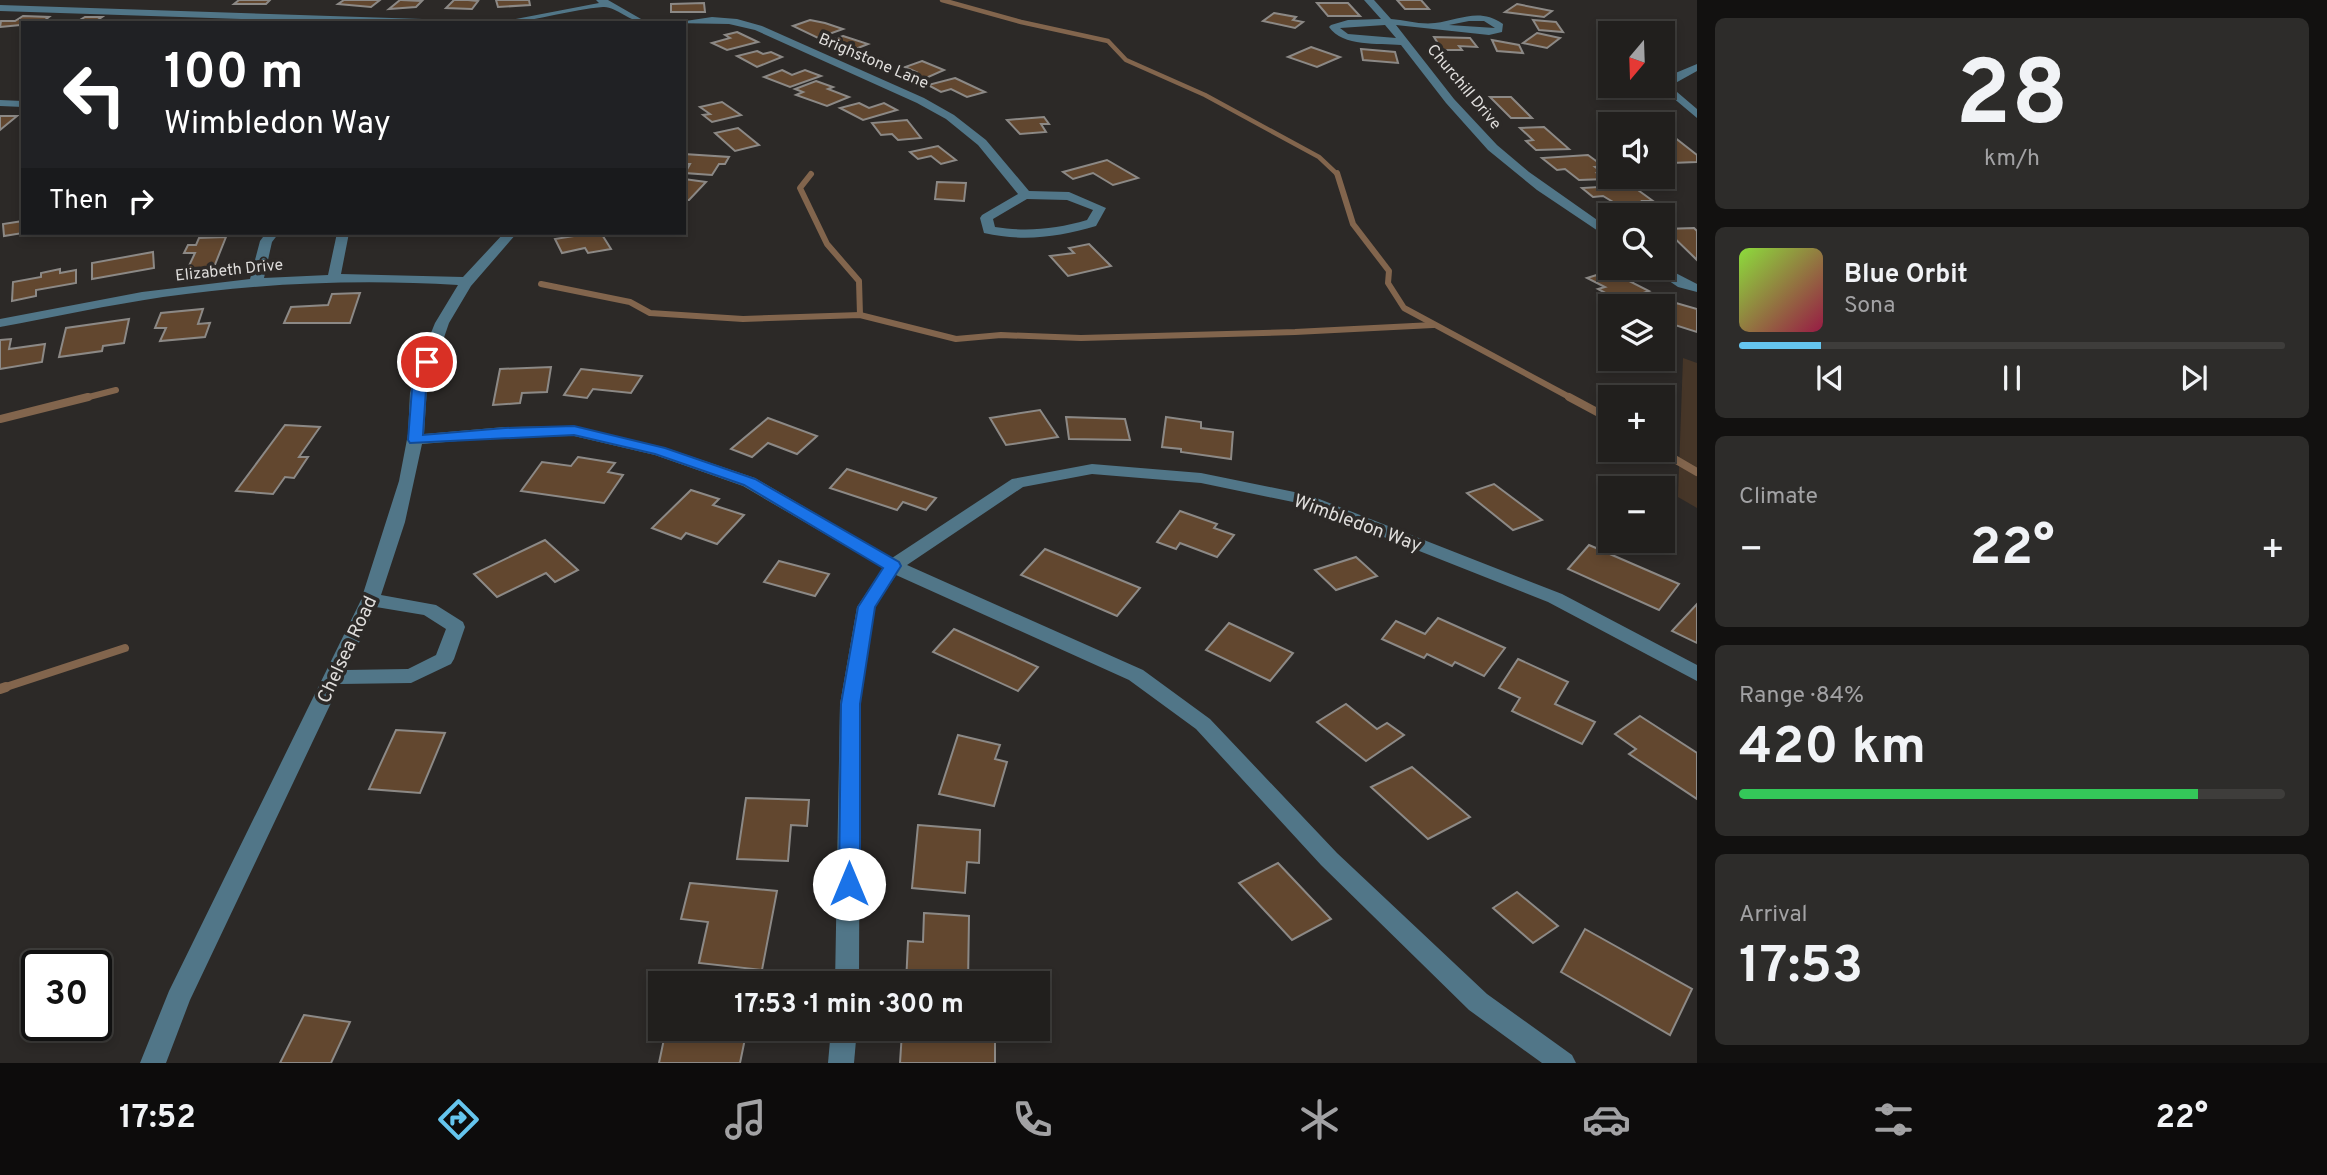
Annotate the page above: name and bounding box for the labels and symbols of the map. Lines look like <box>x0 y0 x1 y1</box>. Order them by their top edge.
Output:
north arrow <box>1598 21 1675 98</box>
street label: Brighstone Lane <box>815 30 931 94</box>
street label: Churchill Drive <box>1422 40 1505 134</box>
street label: Elizabeth Drive <box>174 255 284 287</box>
pin <box>397 332 457 392</box>
street label: Wimbledon Way <box>1290 490 1425 558</box>
street label: Chelsea Road <box>312 592 383 707</box>
position arrow <box>812 847 886 921</box>
speed limit sign: 30 <box>21 950 112 1041</box>

